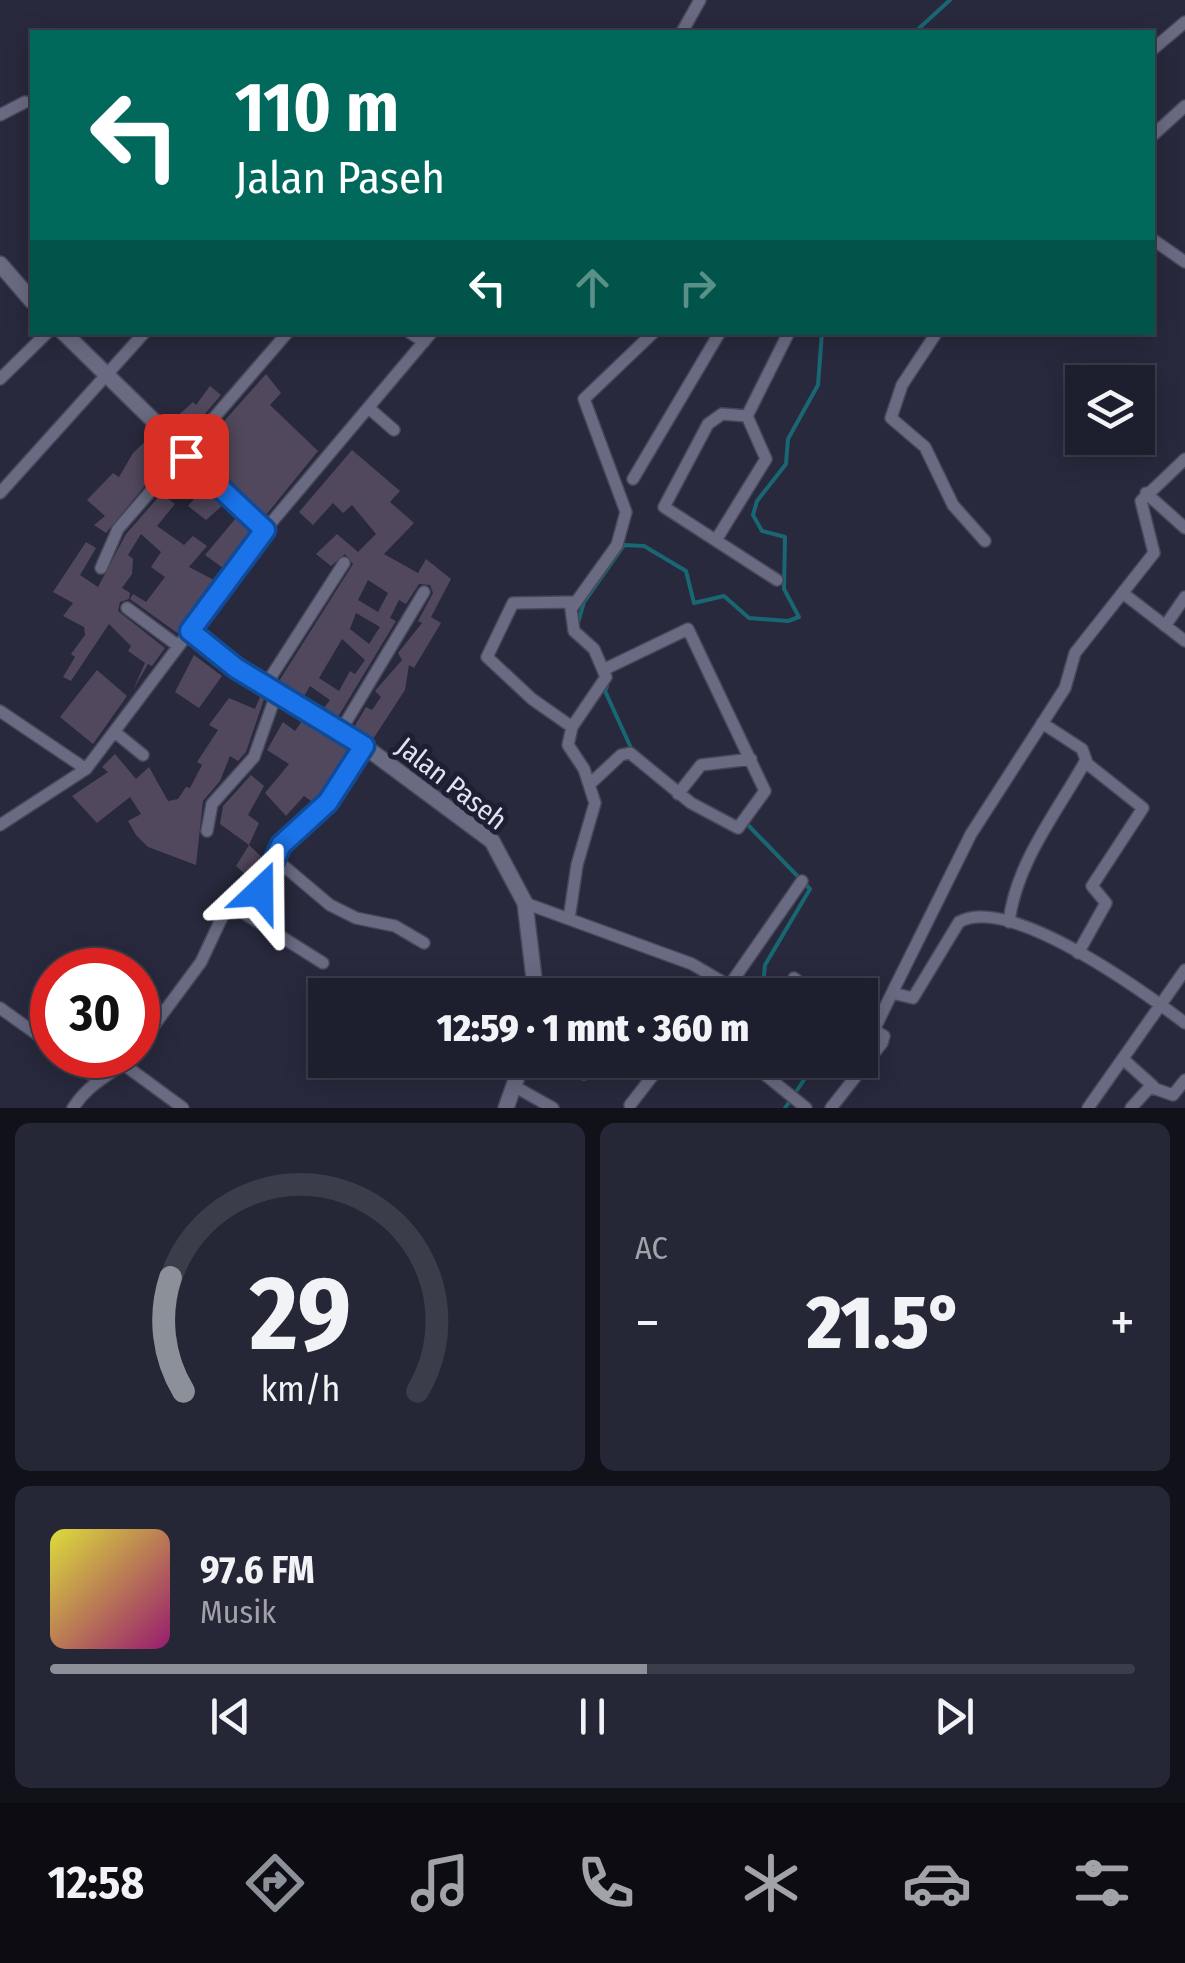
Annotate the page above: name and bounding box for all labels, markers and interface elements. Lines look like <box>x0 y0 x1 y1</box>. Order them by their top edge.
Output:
text: 110 m <box>235 66 399 150</box>
icon: left <box>70 70 200 200</box>
text: Jalan Paseh <box>235 151 445 205</box>
icon: left <box>460 260 515 315</box>
icon: ahead <box>565 260 620 315</box>
icon: right <box>670 260 725 315</box>
map controls <box>1065 365 1155 455</box>
button: layers <box>1065 365 1155 455</box>
pin <box>144 414 229 499</box>
icon: arrive <box>159 429 214 484</box>
street label: Jalan Paseh <box>390 730 513 837</box>
position arrow <box>208 840 312 944</box>
speed limit sign: 30 <box>30 948 160 1078</box>
text: 12:59 · 1 mnt · 360 m <box>437 1005 749 1051</box>
text: AC <box>635 1229 668 1267</box>
text: 29 <box>248 1252 351 1377</box>
text: 21.5° <box>807 1278 963 1368</box>
text: − <box>635 1290 660 1356</box>
text: + <box>1110 1290 1135 1356</box>
text: km/h <box>260 1368 340 1410</box>
text: 97.6 FM <box>200 1547 315 1593</box>
text: Musik <box>200 1593 276 1631</box>
icon: previous <box>203 1689 258 1744</box>
icon: pause <box>565 1689 620 1744</box>
icon: next <box>927 1689 982 1744</box>
icon: directions <box>240 1848 310 1918</box>
icon: music <box>405 1848 475 1918</box>
icon: phone <box>571 1848 641 1918</box>
icon: climate <box>736 1848 806 1918</box>
icon: car <box>902 1848 972 1918</box>
icon: filters <box>1067 1848 1137 1918</box>
text: 12:58 <box>48 1856 144 1910</box>

